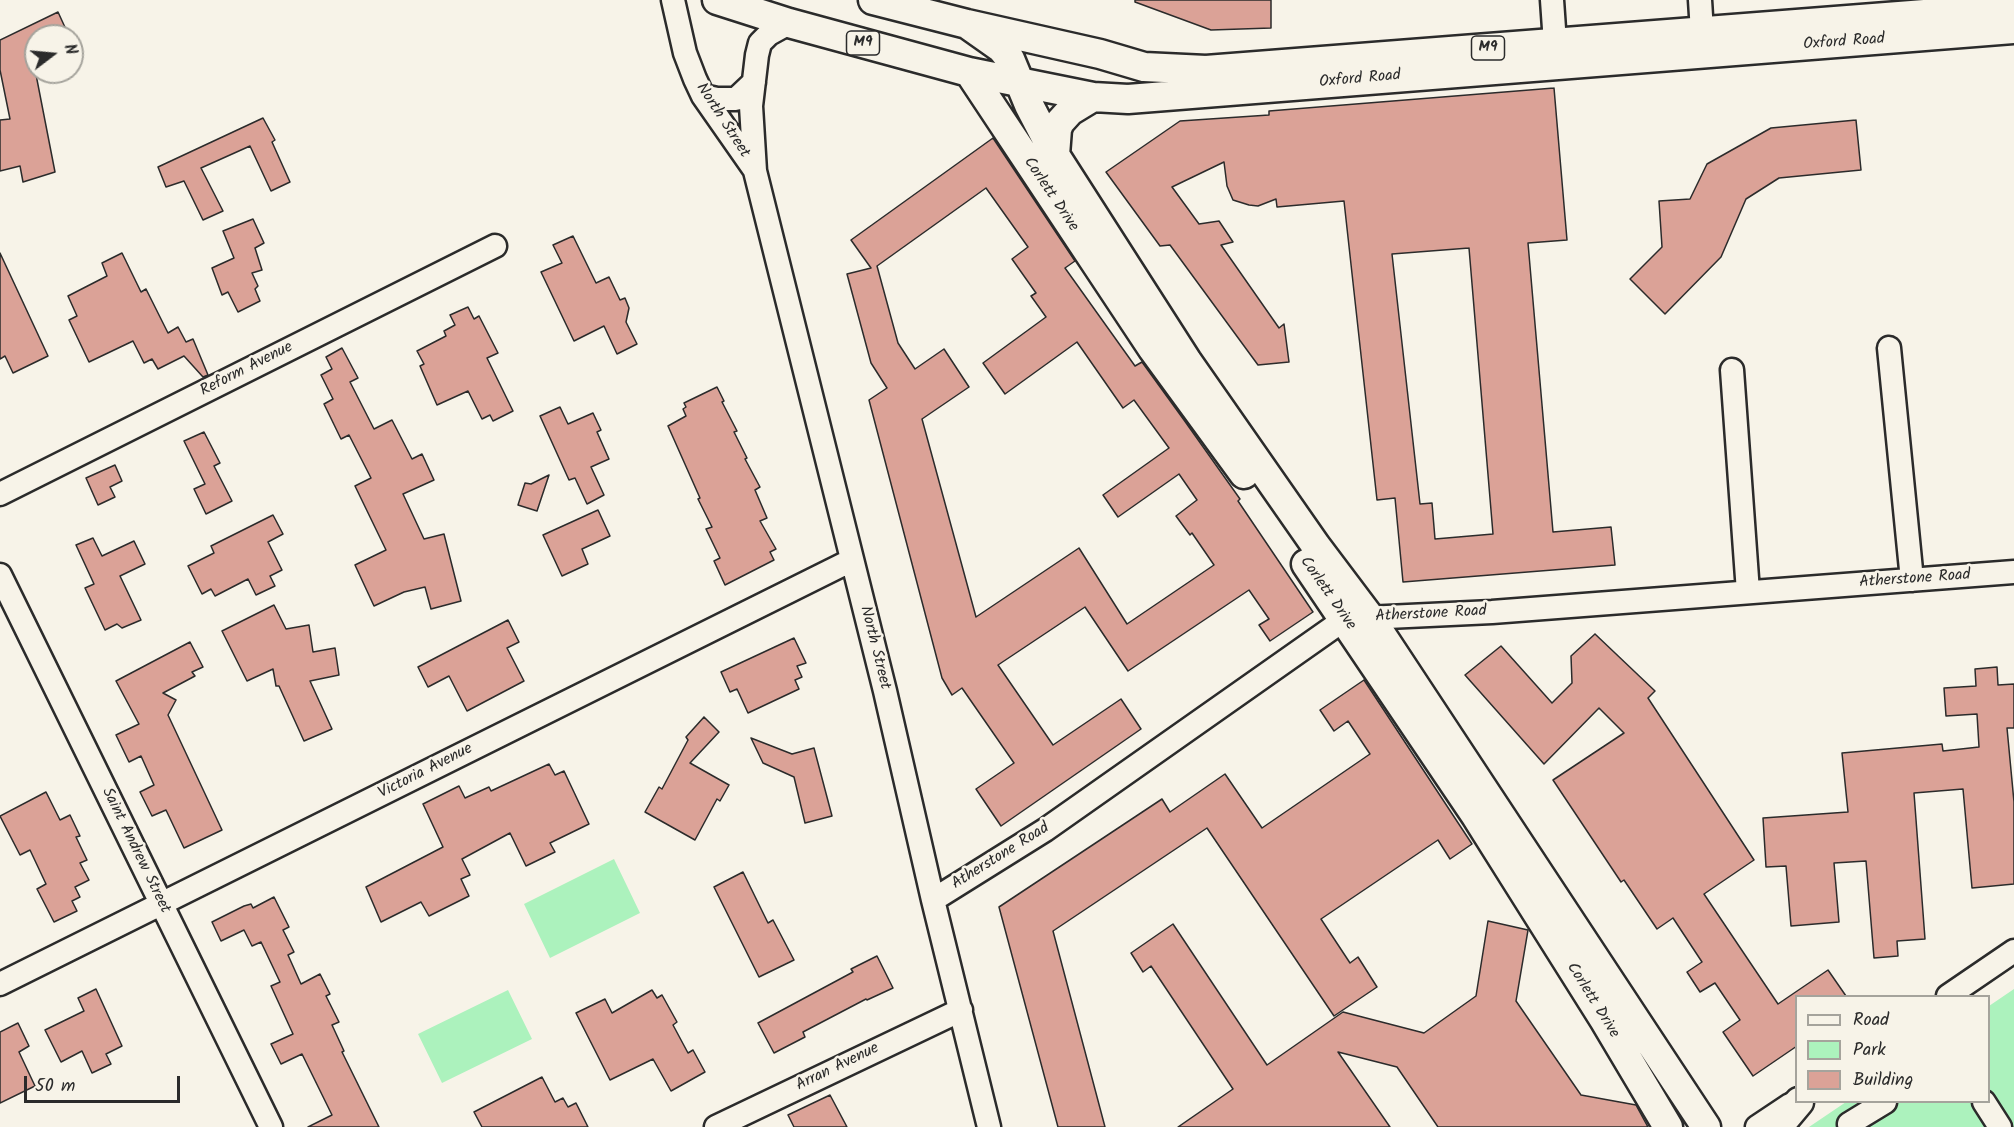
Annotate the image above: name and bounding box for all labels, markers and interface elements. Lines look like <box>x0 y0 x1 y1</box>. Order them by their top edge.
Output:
north arrow <box>24 24 84 84</box>
road number: M9 <box>846 31 880 55</box>
street label: Oxford Road <box>1803 31 1885 55</box>
road number: M9 <box>1472 36 1504 60</box>
text: N <box>56 41 83 58</box>
street label: Oxford Road <box>1318 67 1402 93</box>
street label: North Street <box>691 80 753 162</box>
street label: Corlett Drive <box>1018 154 1082 236</box>
street label: Reform Avenue <box>197 338 297 402</box>
street label: Corlett Drive <box>1295 554 1359 634</box>
street label: Atherstone Road <box>1859 567 1971 593</box>
street label: Atherstone Road <box>1375 602 1487 628</box>
street label: North Street <box>854 604 894 692</box>
street label: Victoria Avenue <box>376 740 476 804</box>
street label: Saint Andrew Street <box>96 785 174 917</box>
street label: Atherstone Road <box>949 819 1053 895</box>
street label: Corlett Drive <box>1561 960 1623 1042</box>
legend <box>1795 995 1990 1103</box>
text: Road <box>1853 1006 1889 1035</box>
text: Park <box>1853 1036 1886 1065</box>
street label: Arran Avenue <box>793 1040 883 1096</box>
scale bar <box>27 1064 183 1102</box>
text: Building <box>1853 1066 1913 1095</box>
text: 50 m <box>35 1072 75 1101</box>

